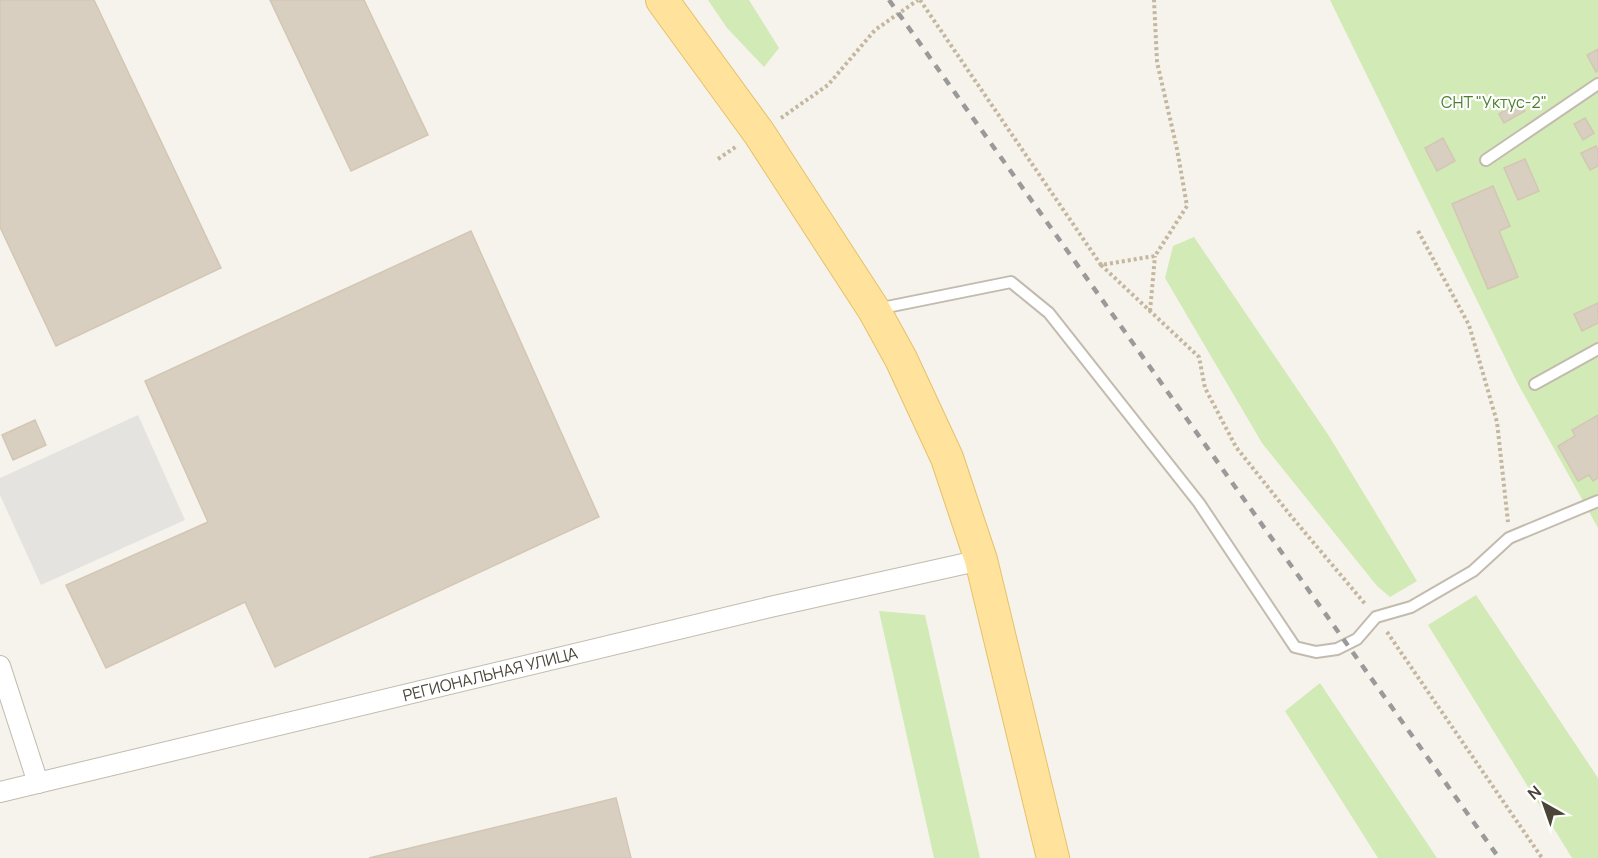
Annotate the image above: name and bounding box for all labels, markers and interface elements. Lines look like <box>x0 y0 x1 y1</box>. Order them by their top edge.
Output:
park label: СНТ "Уктус-2" <box>1441 91 1547 113</box>
street label: РЕГИОНАЛЬНАЯ УЛИЦА <box>400 642 580 706</box>
north arrow <box>1514 774 1574 834</box>
text: N <box>1523 780 1546 805</box>

